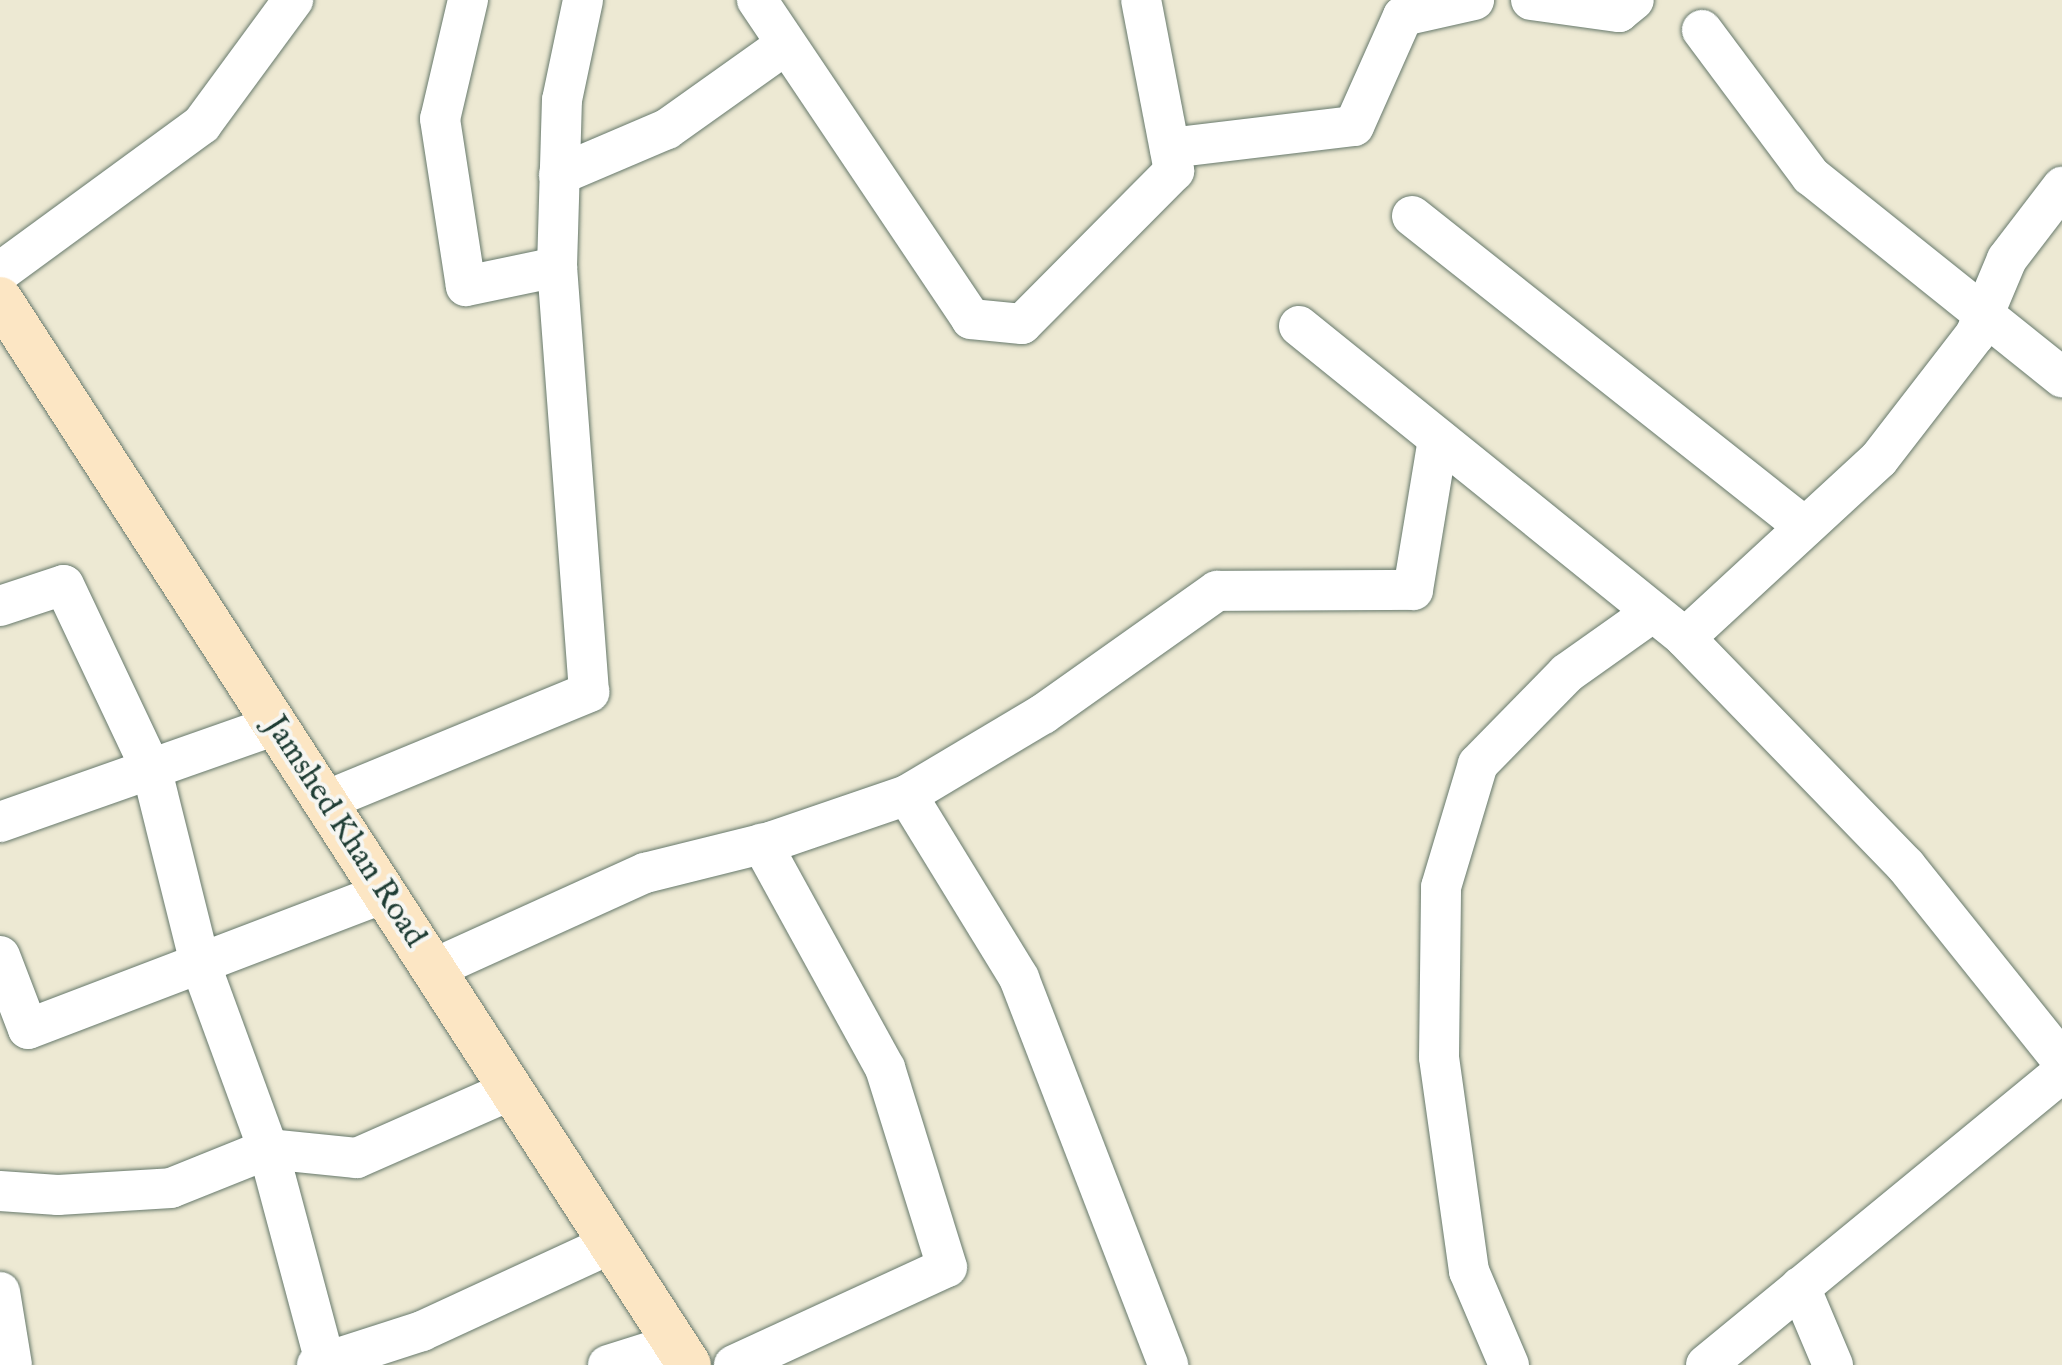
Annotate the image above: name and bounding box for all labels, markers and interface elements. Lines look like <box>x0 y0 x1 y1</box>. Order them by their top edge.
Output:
street label: Jamshed Khan Road <box>255 709 433 955</box>

